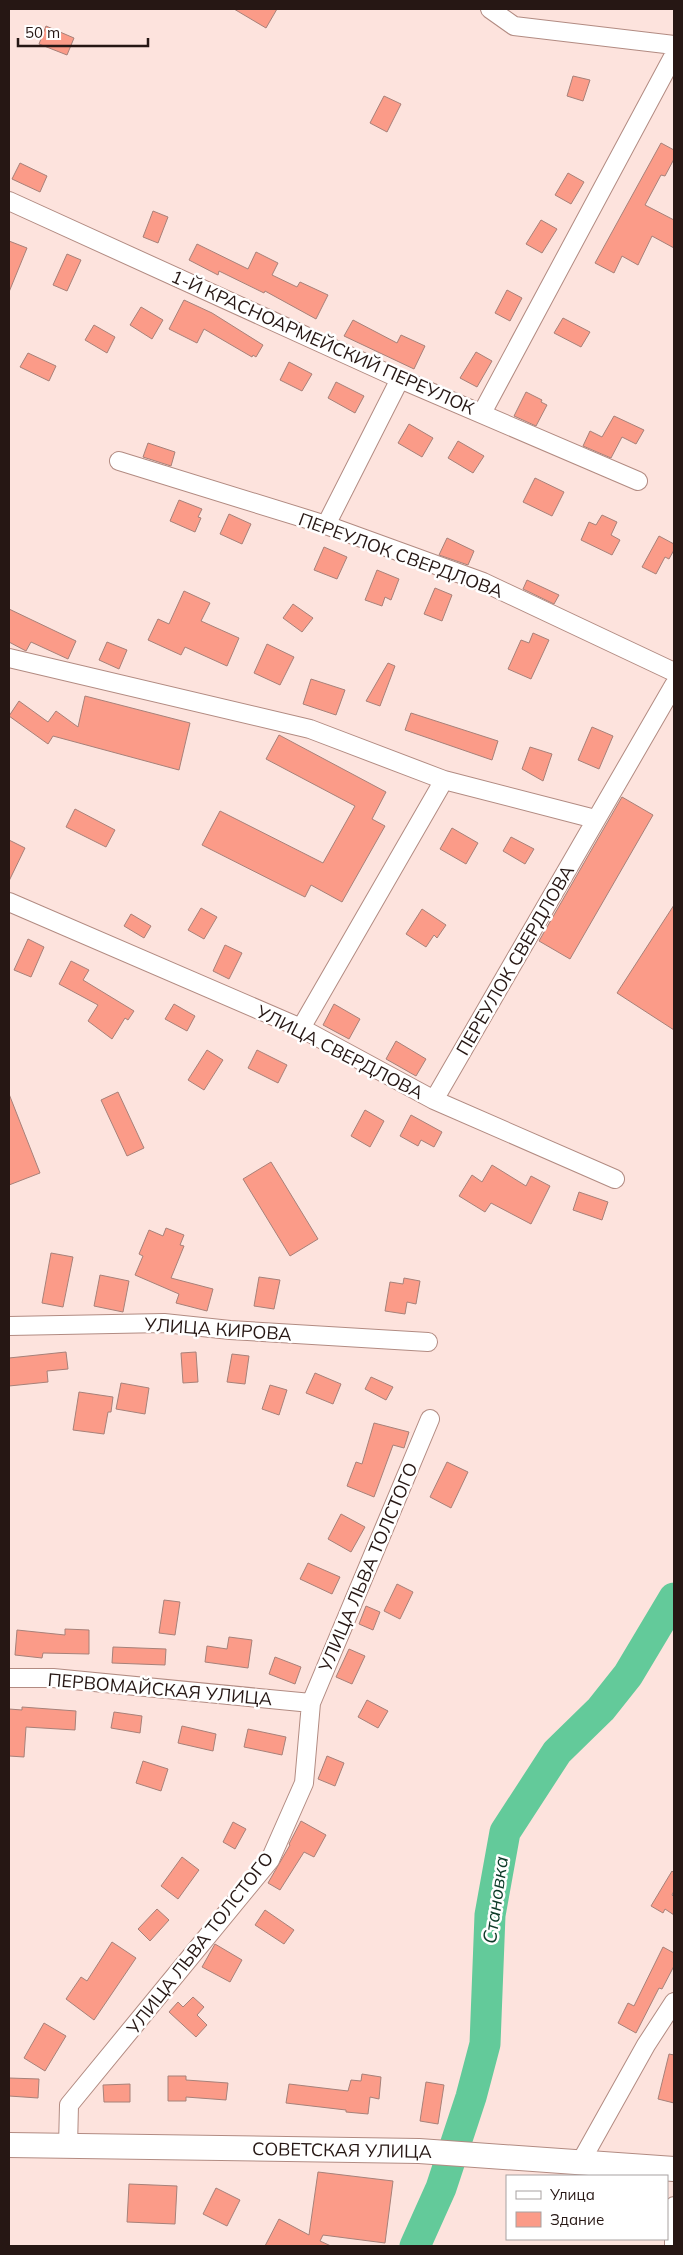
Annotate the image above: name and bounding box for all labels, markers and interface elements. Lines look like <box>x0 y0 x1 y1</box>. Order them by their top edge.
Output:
scale bar <box>18 15 148 47</box>
text: 50 m <box>25 23 60 42</box>
street label: 1-Й КРАСНОАРМЕЙСКИЙ ПЕРЕУЛОК <box>168 264 478 420</box>
street label: ПЕРЕУЛОК СВЕРДЛОВА <box>296 507 506 603</box>
street label: ПЕРЕУЛОК СВЕРДЛОВА <box>451 861 579 1059</box>
street label: УЛИЦА СВЕРДЛОВА <box>252 999 428 1104</box>
street label: УЛИЦА КИРОВА <box>143 1312 292 1346</box>
street label: УЛИЦА ЛЬВА ТОЛСТОГО <box>313 1459 423 1676</box>
street label: ПЕРВОМАЙСКАЯ УЛИЦА <box>47 1668 273 1710</box>
street label: УЛИЦА ЛЬВА ТОЛСТОГО <box>121 1847 278 2040</box>
water label: Становка <box>477 1855 513 1945</box>
street label: СОВЕТСКАЯ УЛИЦА <box>252 2137 432 2163</box>
legend <box>506 2175 668 2240</box>
text: Улица <box>549 2185 595 2204</box>
text: Здание <box>550 2210 604 2229</box>

